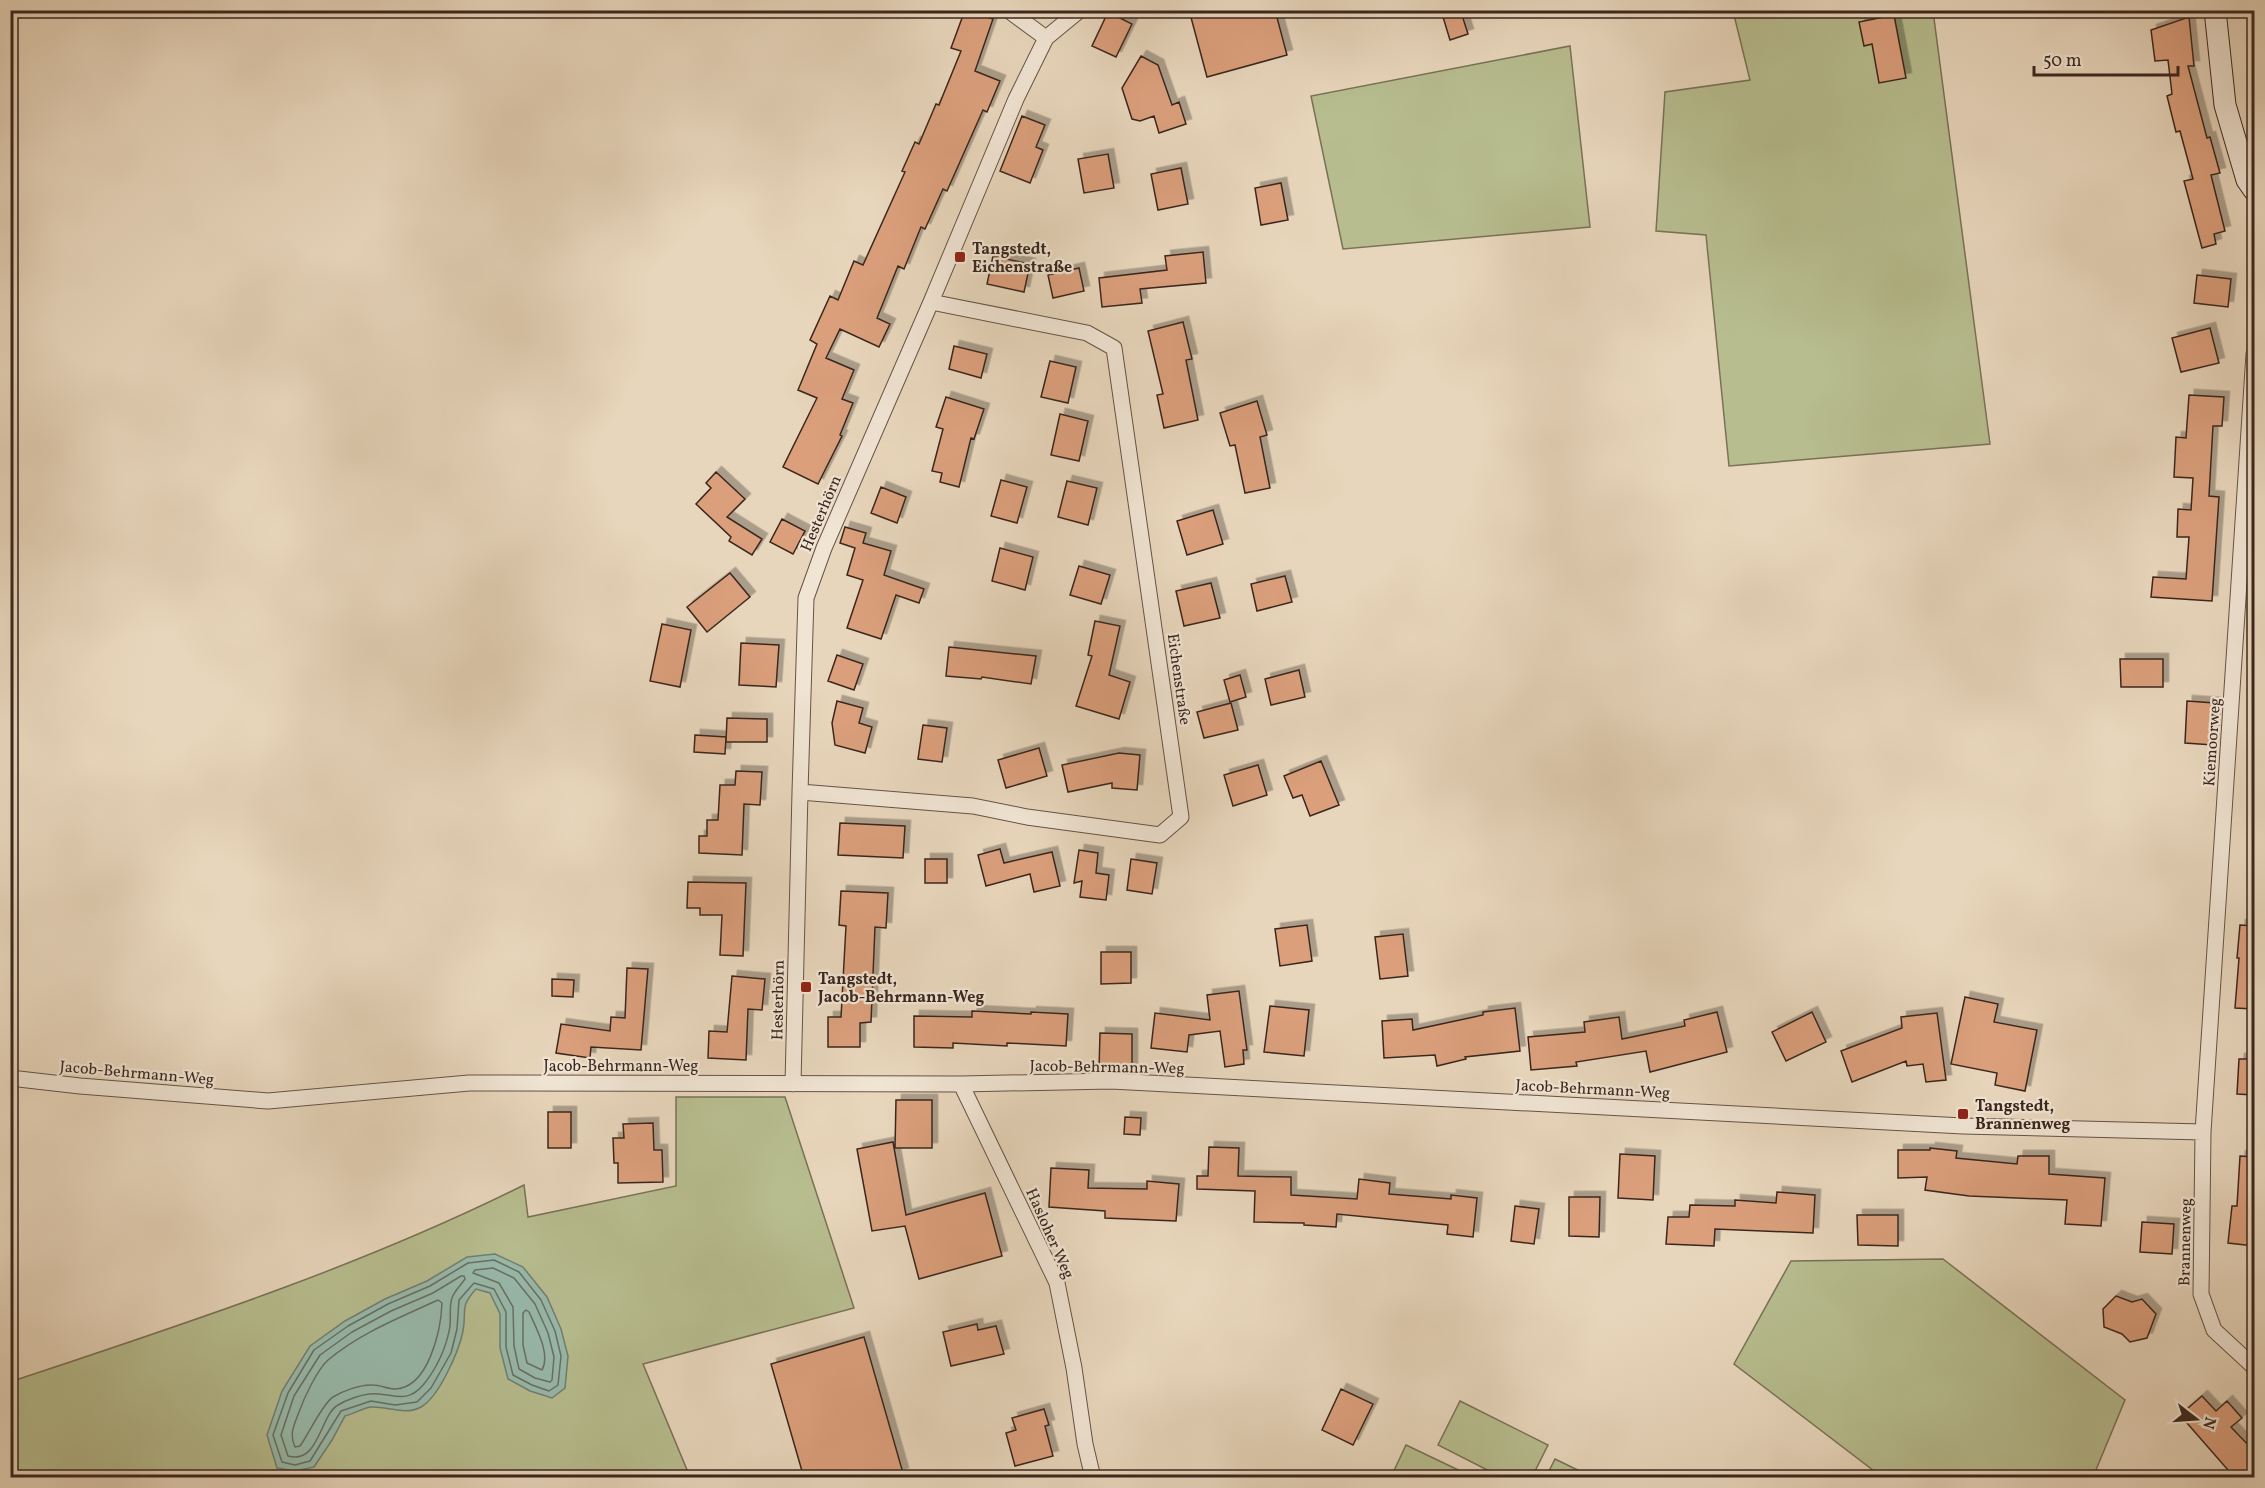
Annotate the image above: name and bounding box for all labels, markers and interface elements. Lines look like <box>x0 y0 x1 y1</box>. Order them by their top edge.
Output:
scale bar <box>2034 39 2178 77</box>
text: 50 m <box>2043 49 2082 74</box>
place label: Tangstedt, Eichenstraße <box>972 239 1072 279</box>
marker: Tangstedt, Eichenstraße <box>953 250 967 264</box>
street label: Hesterhörn <box>796 472 848 555</box>
street label: Eichenstraße <box>1161 632 1195 726</box>
street label: Kiemoorweg <box>2199 697 2227 787</box>
street label: Hesterhörn <box>767 960 791 1040</box>
place label: Tangstedt, Jacob-Behrmann-Weg <box>817 969 984 1009</box>
marker: Tangstedt, Jacob-Behrmann-Weg <box>799 980 813 994</box>
street label: Jacob-Behrmann-Weg <box>59 1056 215 1092</box>
street label: Jacob-Behrmann-Weg <box>544 1056 698 1078</box>
street label: Jacob-Behrmann-Weg <box>1029 1056 1185 1080</box>
street label: Jacob-Behrmann-Weg <box>1515 1075 1671 1105</box>
place label: Tangstedt, Brannenweg <box>1975 1096 2070 1136</box>
marker: Tangstedt, Brannenweg <box>1956 1107 1970 1121</box>
street label: Hasloher Weg <box>1019 1185 1079 1283</box>
street label: Brannenweg <box>2174 1198 2198 1286</box>
north arrow <box>2166 1389 2226 1449</box>
text: N <box>2196 1414 2221 1432</box>

